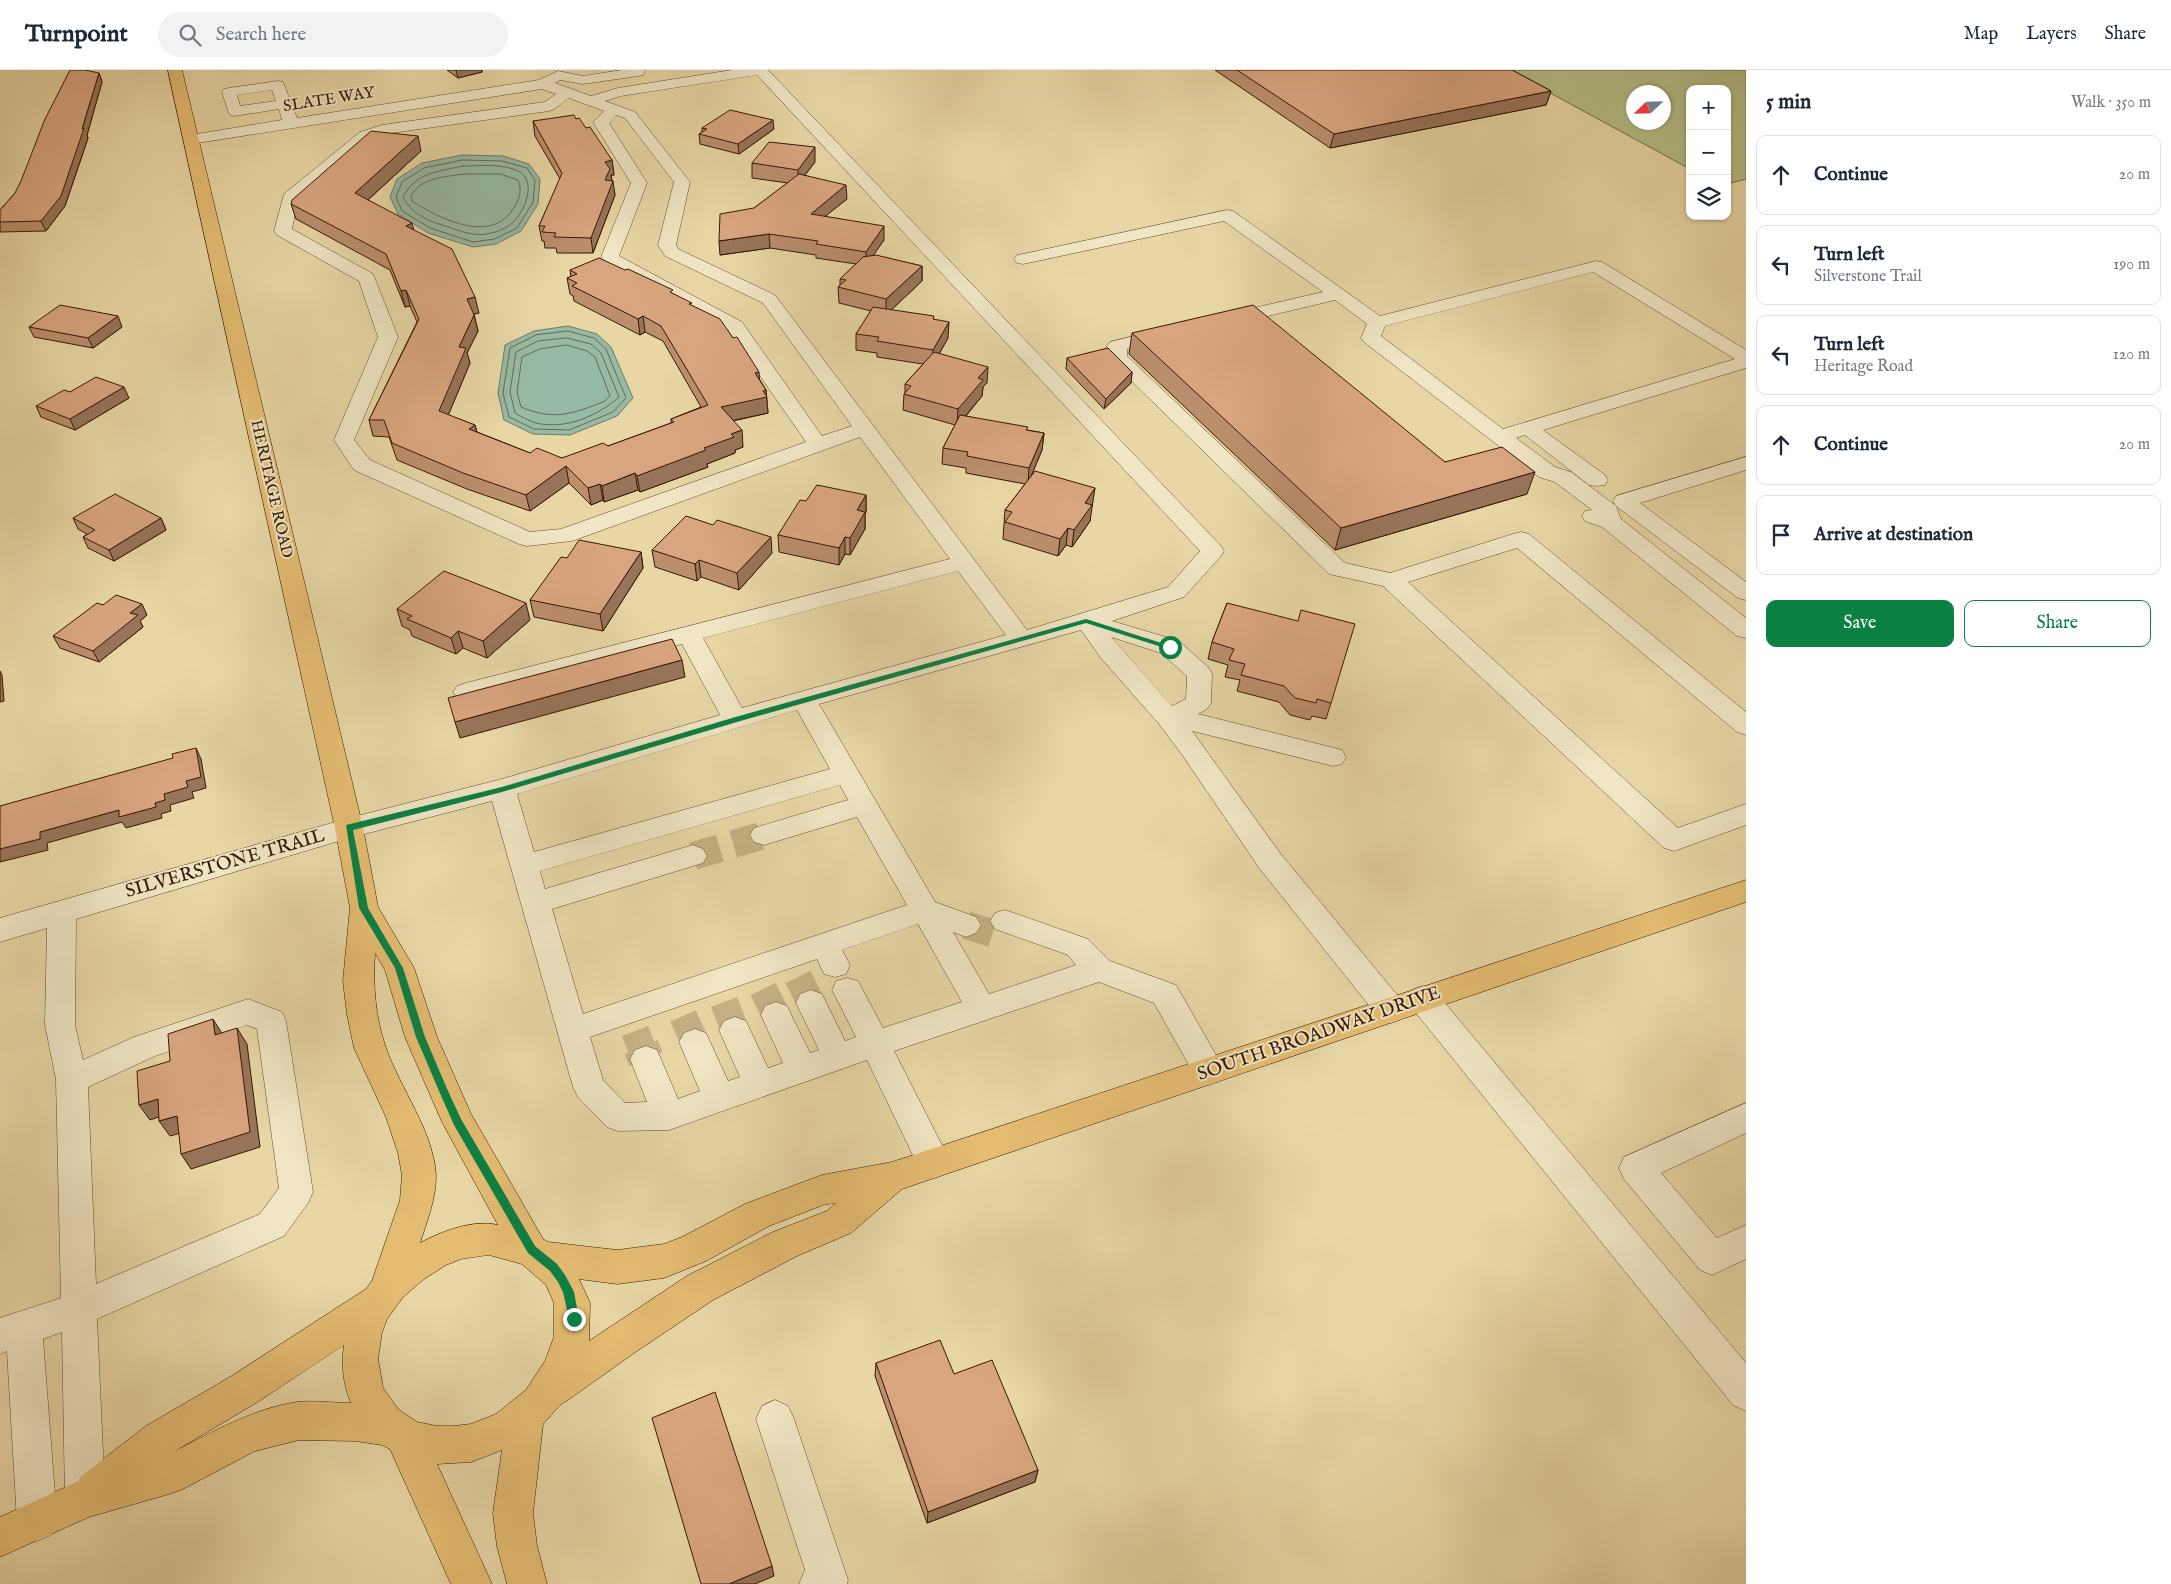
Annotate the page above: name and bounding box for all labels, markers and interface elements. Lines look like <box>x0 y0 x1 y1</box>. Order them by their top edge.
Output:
search box <box>158 12 508 57</box>
text: Turnpoint <box>25 19 128 50</box>
icon: search <box>176 21 204 49</box>
text: Search here <box>216 23 306 47</box>
text: Map <box>1964 23 1998 46</box>
text: Layers <box>2026 23 2077 46</box>
text: Share <box>2105 23 2146 46</box>
street label: SLATE WAY <box>282 83 377 117</box>
north arrow <box>1626 85 1671 130</box>
map controls <box>1686 85 1731 220</box>
button: + <box>1686 85 1731 130</box>
text: 5 min <box>1766 89 1811 116</box>
text: Walk · 350 m <box>2071 93 2151 113</box>
button: − <box>1686 130 1731 175</box>
icon: ahead <box>1767 161 1795 189</box>
text: Continue <box>1814 163 1888 187</box>
text: 20 m <box>2119 165 2150 185</box>
button: layers <box>1686 175 1731 220</box>
text: Turn left <box>1814 243 1885 267</box>
icon: left <box>1767 251 1795 279</box>
text: 190 m <box>2113 255 2150 275</box>
text: Silverstone Trail <box>1814 267 1922 287</box>
text: Turn left <box>1814 333 1885 357</box>
icon: left <box>1767 341 1795 369</box>
text: 120 m <box>2113 345 2150 365</box>
text: Heritage Road <box>1814 357 1913 377</box>
street label: HERITAGE ROAD <box>245 418 297 560</box>
icon: ahead <box>1767 431 1795 459</box>
text: Continue <box>1814 433 1888 457</box>
text: 20 m <box>2119 435 2150 455</box>
icon: arrive <box>1767 521 1795 549</box>
text: Arrive at destination <box>1814 523 1973 547</box>
button: Save <box>1766 600 1954 647</box>
button: Share <box>1964 600 2151 647</box>
route start <box>1159 636 1182 659</box>
street label: SILVERSTONE TRAIL <box>123 824 328 904</box>
street label: SOUTH BROADWAY DRIVE <box>1194 981 1444 1087</box>
route end <box>563 1308 586 1331</box>

